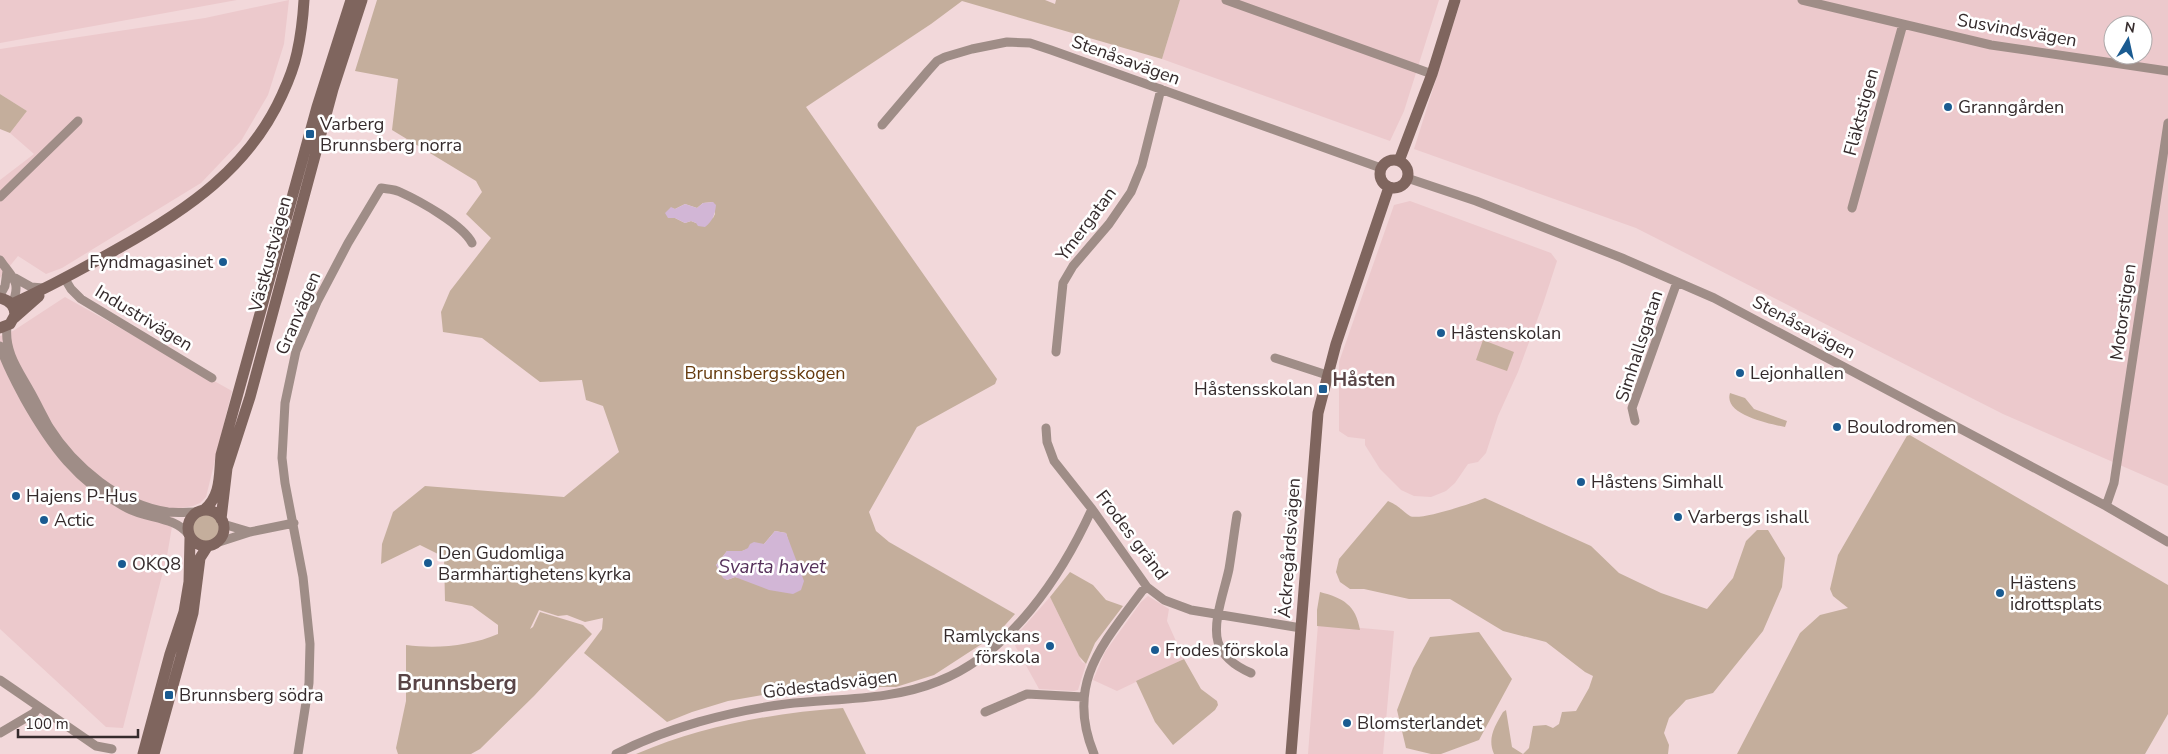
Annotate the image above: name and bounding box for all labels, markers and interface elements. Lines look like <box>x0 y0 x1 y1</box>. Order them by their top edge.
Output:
street label: Susvindsvägen <box>1955 8 2079 52</box>
north arrow <box>2103 15 2153 65</box>
text: N <box>2123 17 2137 38</box>
street label: Stenåsavägen <box>1068 29 1184 91</box>
street label: Fläktstigen <box>1838 66 1884 158</box>
place label: Granngården <box>1958 95 2064 119</box>
marker: Granngården <box>1942 101 1954 113</box>
place label: Varberg Brunnsberg norra <box>319 112 462 157</box>
marker: Varberg Brunnsberg norra <box>304 128 316 140</box>
street label: Ymergatan <box>1050 182 1122 267</box>
street label: Västkustvägen <box>243 193 297 315</box>
place label: Fyndmagasinet <box>89 250 214 274</box>
marker: Fyndmagasinet <box>217 256 229 268</box>
street label: Motorstigen <box>2104 262 2142 362</box>
street label: Granvägen <box>270 268 326 358</box>
street label: Industrivägen <box>91 279 197 357</box>
street label: Simhallsgatan <box>1610 287 1668 405</box>
street label: Stenåsavägen <box>1748 290 1860 364</box>
place label: Håstenskolan <box>1451 321 1561 345</box>
marker: Håstenskolan <box>1435 327 1447 339</box>
park label: Brunnsbergsskogen <box>684 361 846 385</box>
place label: Lejonhallen <box>1750 361 1844 385</box>
district label: Håsten <box>1333 367 1395 393</box>
marker: Lejonhallen <box>1734 367 1746 379</box>
place label: Håstensskolan <box>1194 377 1313 401</box>
marker: Håstensskolan <box>1317 383 1329 395</box>
place label: Boulodromen <box>1847 415 1957 439</box>
marker: Boulodromen <box>1831 421 1843 433</box>
place label: Håstens Simhall <box>1591 470 1724 494</box>
marker: Håstens Simhall <box>1575 476 1587 488</box>
street label: Äckregårdsvägen <box>1272 477 1306 619</box>
place label: Hajens P-Hus <box>26 484 138 508</box>
street label: Frodes gränd <box>1090 485 1174 585</box>
marker: Hajens P-Hus <box>10 490 22 502</box>
place label: Varbergs ishall <box>1687 505 1810 529</box>
place label: Actic <box>54 508 94 532</box>
marker: Varbergs ishall <box>1672 511 1684 523</box>
marker: Actic <box>38 514 50 526</box>
place label: Den Gudomliga Barmhärtighetens kyrka <box>438 541 631 586</box>
place label: OKQ8 <box>132 552 181 576</box>
water label: Svarta havet <box>718 554 827 580</box>
marker: Den Gudomliga Barmhärtighetens kyrka <box>422 557 434 569</box>
marker: OKQ8 <box>116 558 128 570</box>
place label: Hästens idrottsplats <box>2010 571 2102 616</box>
marker: Hästens idrottsplats <box>1994 587 2006 599</box>
place label: Ramlyckans förskola <box>943 624 1040 669</box>
place label: Frodes förskola <box>1165 638 1289 662</box>
marker: Ramlyckans förskola <box>1044 640 1056 652</box>
marker: Frodes förskola <box>1149 644 1161 656</box>
street label: Gödestadsvägen <box>761 664 899 704</box>
district label: Brunnsberg <box>397 668 517 698</box>
place label: Brunnsberg södra <box>179 683 323 707</box>
marker: Brunnsberg södra <box>163 689 175 701</box>
scale bar <box>18 706 138 738</box>
place label: Blomsterlandet <box>1357 711 1483 735</box>
text: 100 m <box>25 714 69 734</box>
marker: Blomsterlandet <box>1341 717 1353 729</box>

